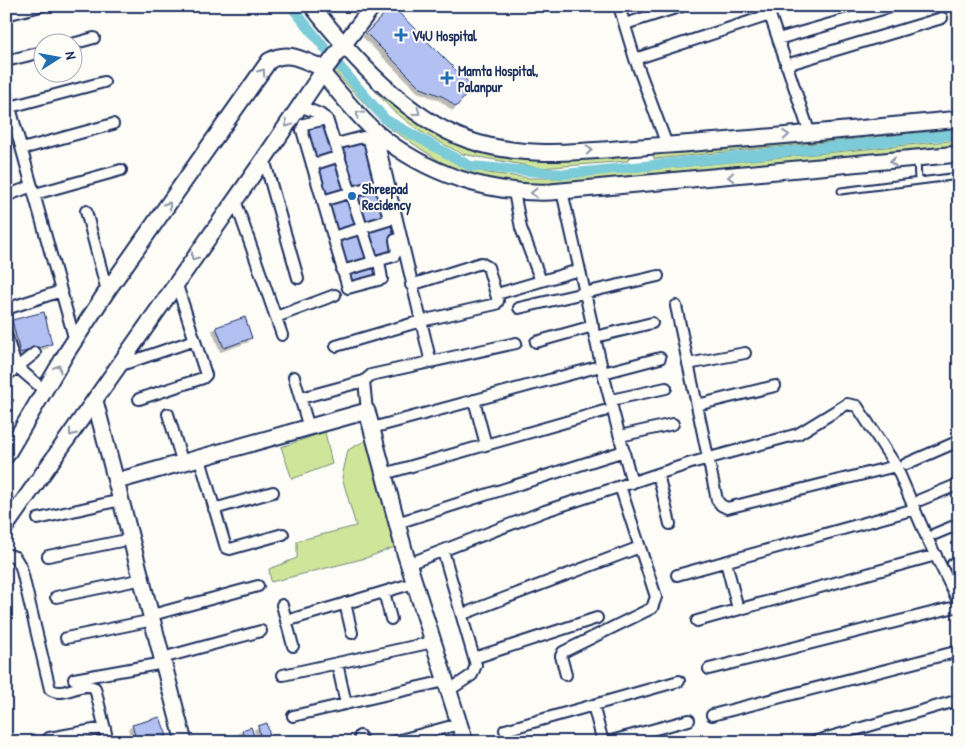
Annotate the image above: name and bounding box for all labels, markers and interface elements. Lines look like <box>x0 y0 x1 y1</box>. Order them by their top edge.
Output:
place label: V4U Hospital <box>412 26 477 47</box>
marker: V4U Hospital <box>394 28 408 42</box>
north arrow <box>32 32 82 82</box>
text: N <box>61 50 81 61</box>
place label: Mamta Hospital, Palanpur <box>458 61 539 98</box>
one-way arrow <box>256 68 265 78</box>
marker: Mamta Hospital, Palanpur <box>440 71 454 85</box>
one-way arrow <box>411 106 421 115</box>
one-way arrow <box>356 110 365 119</box>
one-way arrow <box>284 119 294 128</box>
one-way arrow <box>782 130 790 141</box>
one-way arrow <box>585 145 593 156</box>
one-way arrow <box>889 156 897 167</box>
one-way arrow <box>727 171 735 182</box>
place label: Shreepad Recidency <box>362 179 411 216</box>
one-way arrow <box>530 188 538 198</box>
marker: Shreepad Recidency <box>346 190 358 202</box>
one-way arrow <box>162 201 171 211</box>
one-way arrow <box>191 251 200 261</box>
one-way arrow <box>51 365 61 374</box>
one-way arrow <box>68 428 78 437</box>

